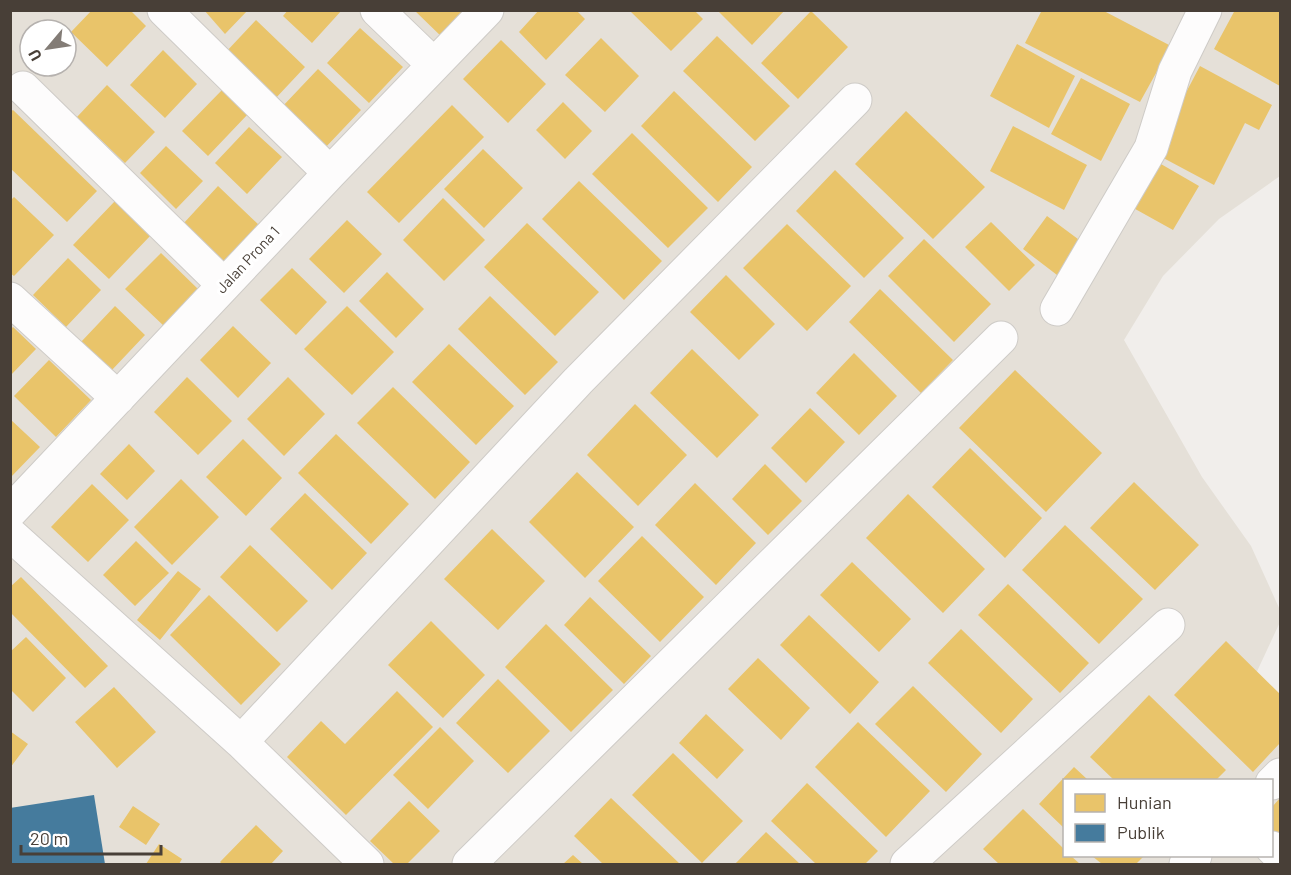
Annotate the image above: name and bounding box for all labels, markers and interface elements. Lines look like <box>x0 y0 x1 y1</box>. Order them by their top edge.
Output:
north arrow <box>18 18 78 78</box>
text: U <box>24 47 45 65</box>
street label: Jalan Prona 1 <box>212 222 283 297</box>
legend <box>1063 779 1273 857</box>
text: Hunian <box>1117 791 1172 813</box>
scale bar <box>21 818 160 856</box>
text: Publik <box>1117 821 1165 843</box>
text: 20 m <box>30 827 68 849</box>

